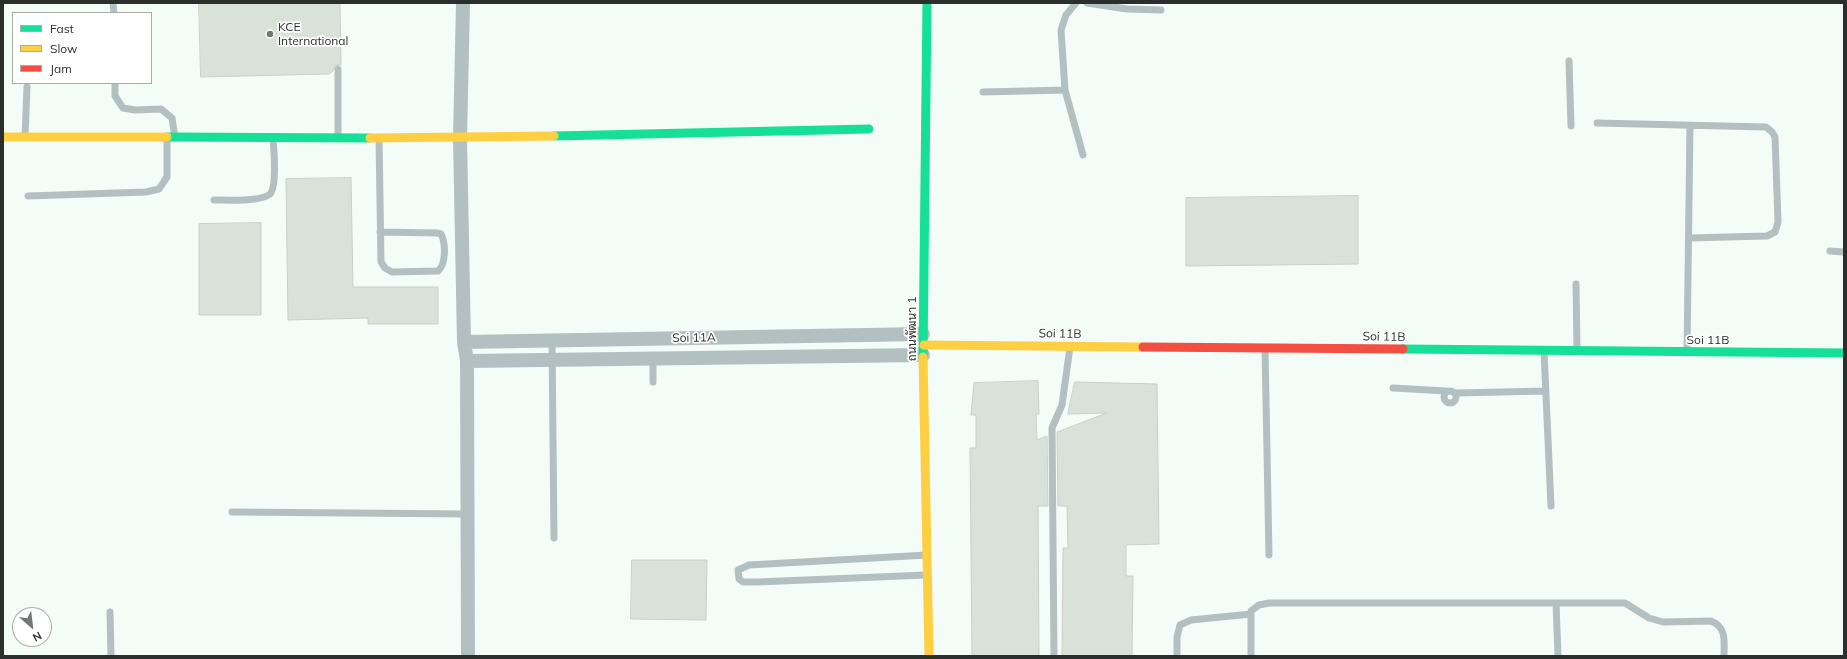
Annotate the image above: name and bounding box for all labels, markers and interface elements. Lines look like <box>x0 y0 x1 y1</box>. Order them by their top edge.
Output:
legend <box>12 12 152 84</box>
place label: KCE International <box>278 20 348 48</box>
text: Fast <box>50 21 74 36</box>
marker: KCE International <box>265 29 275 39</box>
text: Slow <box>50 41 78 56</box>
text: Jam <box>50 61 72 76</box>
street label: ถนนพัฒนา 1 <box>905 297 919 361</box>
street label: Soi 11B <box>1038 326 1082 342</box>
street label: Soi 11B <box>1362 329 1406 345</box>
street label: Soi 11A <box>672 330 716 346</box>
street label: Soi 11B <box>1687 333 1729 347</box>
north arrow <box>12 607 52 647</box>
text: N <box>30 629 44 645</box>

